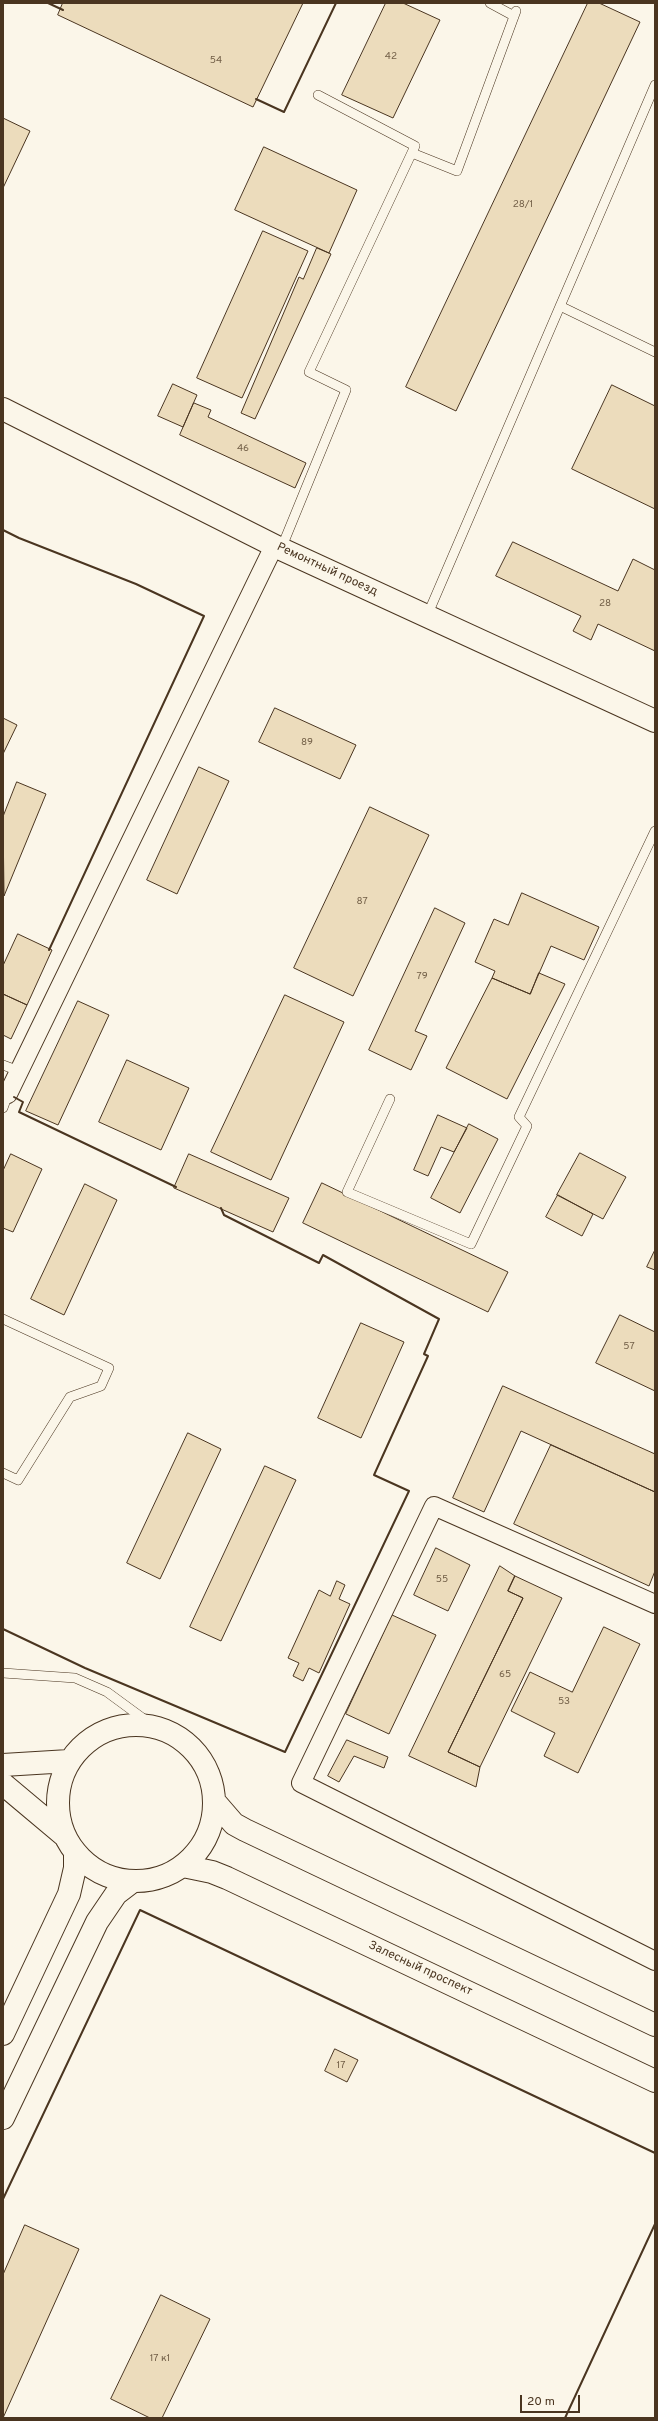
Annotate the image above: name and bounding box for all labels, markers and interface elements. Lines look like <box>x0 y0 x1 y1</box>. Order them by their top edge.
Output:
house number: 42 <box>385 51 397 63</box>
house number: 54 <box>210 55 222 67</box>
house number: 28/1 <box>513 199 533 211</box>
house number: 46 <box>237 443 249 455</box>
street label: Ремонтный проезд <box>274 540 380 600</box>
house number: 28 <box>599 598 611 610</box>
house number: 89 <box>301 737 313 749</box>
house number: 87 <box>356 896 368 908</box>
house number: 79 <box>416 971 428 983</box>
house number: 57 <box>623 1341 635 1353</box>
house number: 55 <box>436 1574 448 1586</box>
house number: 65 <box>499 1669 511 1681</box>
house number: 53 <box>558 1696 570 1708</box>
street label: Залесный проспект <box>366 1939 474 1999</box>
house number: 17 <box>337 2060 345 2072</box>
house number: 17 к1 <box>150 2353 170 2365</box>
scale bar <box>522 2387 582 2413</box>
text: 20 m <box>527 2394 555 2410</box>

